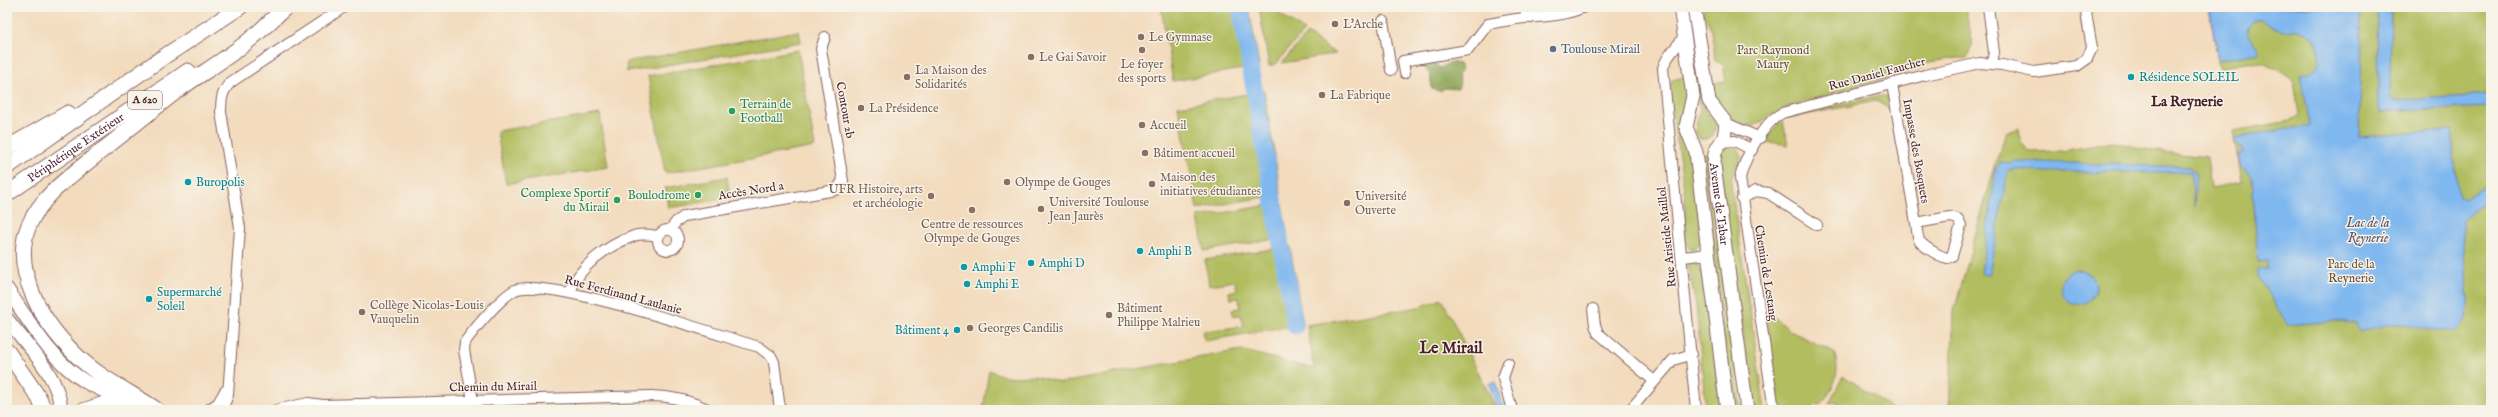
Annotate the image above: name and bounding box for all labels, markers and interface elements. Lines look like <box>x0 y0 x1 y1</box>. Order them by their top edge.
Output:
place label: L'Arche <box>1343 17 1384 32</box>
marker: L'Arche <box>1330 19 1340 29</box>
place label: Le Gymnase <box>1149 30 1212 45</box>
marker: Le Gymnase <box>1136 32 1146 42</box>
place label: Toulouse Mirail <box>1561 42 1641 57</box>
park label: Parc Raymond Maury <box>1737 43 1810 72</box>
marker: Toulouse Mirail <box>1548 44 1558 54</box>
marker: Le foyer des sports <box>1137 45 1147 55</box>
place label: Le Gai Savoir <box>1039 50 1107 65</box>
marker: Le Gai Savoir <box>1026 52 1036 62</box>
street label: Rue Daniel Faucher <box>1827 54 1928 94</box>
place label: Le foyer des sports <box>1118 57 1166 87</box>
place label: La Maison des Solidarités <box>915 63 987 92</box>
place label: Résidence SOLEIL <box>2139 70 2239 85</box>
marker: La Maison des Solidarités <box>902 72 912 82</box>
marker: Résidence SOLEIL <box>2126 72 2136 82</box>
street label: Contour 2b <box>833 81 857 139</box>
place label: La Fabrique <box>1330 88 1391 104</box>
marker: La Fabrique <box>1317 90 1327 100</box>
road number: A 620 <box>128 91 162 109</box>
district label: La Reynerie <box>2151 93 2224 111</box>
place label: Terrain de Football <box>740 97 792 126</box>
street label: Impasse des Bosquets <box>1898 97 1933 205</box>
place label: La Présidence <box>869 101 939 116</box>
marker: La Présidence <box>856 103 866 113</box>
marker: Terrain de Football <box>727 106 737 116</box>
street label: Périphérique Extérieur <box>24 109 127 185</box>
place label: Accueil <box>1149 118 1187 133</box>
marker: Accueil <box>1137 120 1147 130</box>
place label: Bâtiment accueil <box>1153 146 1236 161</box>
marker: Bâtiment accueil <box>1140 148 1150 158</box>
street label: Avenue de Tabar <box>1706 161 1732 247</box>
place label: Maison des initiatives étudiantes <box>1160 170 1261 199</box>
place label: Buropolis <box>196 175 245 191</box>
place label: Olympe de Gouges <box>1015 175 1111 191</box>
marker: Buropolis <box>183 177 193 187</box>
marker: Olympe de Gouges <box>1002 177 1012 187</box>
street label: Accès Nord a <box>716 178 785 204</box>
marker: Maison des initiatives étudiantes <box>1147 179 1157 189</box>
place label: UFR Histoire, arts et archéologie <box>828 182 923 211</box>
street label: Rue Aristide Maillol <box>1654 185 1680 288</box>
place label: Complexe Sportif du Mirail <box>520 186 612 215</box>
place label: Boulodrome <box>628 188 690 203</box>
place label: Université Ouverte <box>1355 189 1407 218</box>
marker: Boulodrome <box>693 190 703 200</box>
marker: UFR Histoire, arts et archéologie <box>926 191 936 201</box>
marker: Complexe Sportif du Mirail <box>612 195 622 205</box>
place label: Université Toulouse Jean Jaurès <box>1047 195 1150 225</box>
marker: Université Ouverte <box>1342 198 1352 208</box>
marker: Université Toulouse Jean Jaurès <box>1036 204 1046 214</box>
marker: Centre de ressources Olympe de Gouges <box>967 205 977 215</box>
water label: Lac de la Reynerie <box>2346 215 2390 247</box>
place label: Centre de ressources Olympe de Gouges <box>921 217 1023 247</box>
street label: Chemin de Lestang <box>1751 224 1781 323</box>
place label: Amphi B <box>1147 244 1192 260</box>
marker: Amphi B <box>1135 246 1145 256</box>
place label: Amphi D <box>1038 256 1085 272</box>
park label: Parc de la Reynerie <box>2327 257 2375 286</box>
marker: Amphi D <box>1026 258 1036 268</box>
place label: Amphi F <box>971 260 1016 276</box>
marker: Amphi F <box>959 262 969 272</box>
street label: Rue Ferdinand Laulanie <box>563 272 684 318</box>
place label: Amphi E <box>974 277 1019 293</box>
marker: Amphi E <box>962 279 972 289</box>
place label: Supermarché Soleil <box>157 285 222 314</box>
marker: Supermarché Soleil <box>144 294 154 304</box>
place label: Collège Nicolas-Louis Vauquelin <box>369 298 484 328</box>
place label: Bâtiment Philippe Malrieu <box>1117 301 1200 331</box>
marker: Collège Nicolas-Louis Vauquelin <box>357 307 367 317</box>
marker: Bâtiment Philippe Malrieu <box>1104 310 1114 320</box>
place label: Georges Candilis <box>978 321 1063 336</box>
place label: Bâtiment 4 <box>895 323 949 338</box>
marker: Georges Candilis <box>965 323 975 333</box>
marker: Bâtiment 4 <box>952 325 962 335</box>
district label: Le Mirail <box>1419 339 1483 359</box>
street label: Chemin du Mirail <box>449 379 538 395</box>

